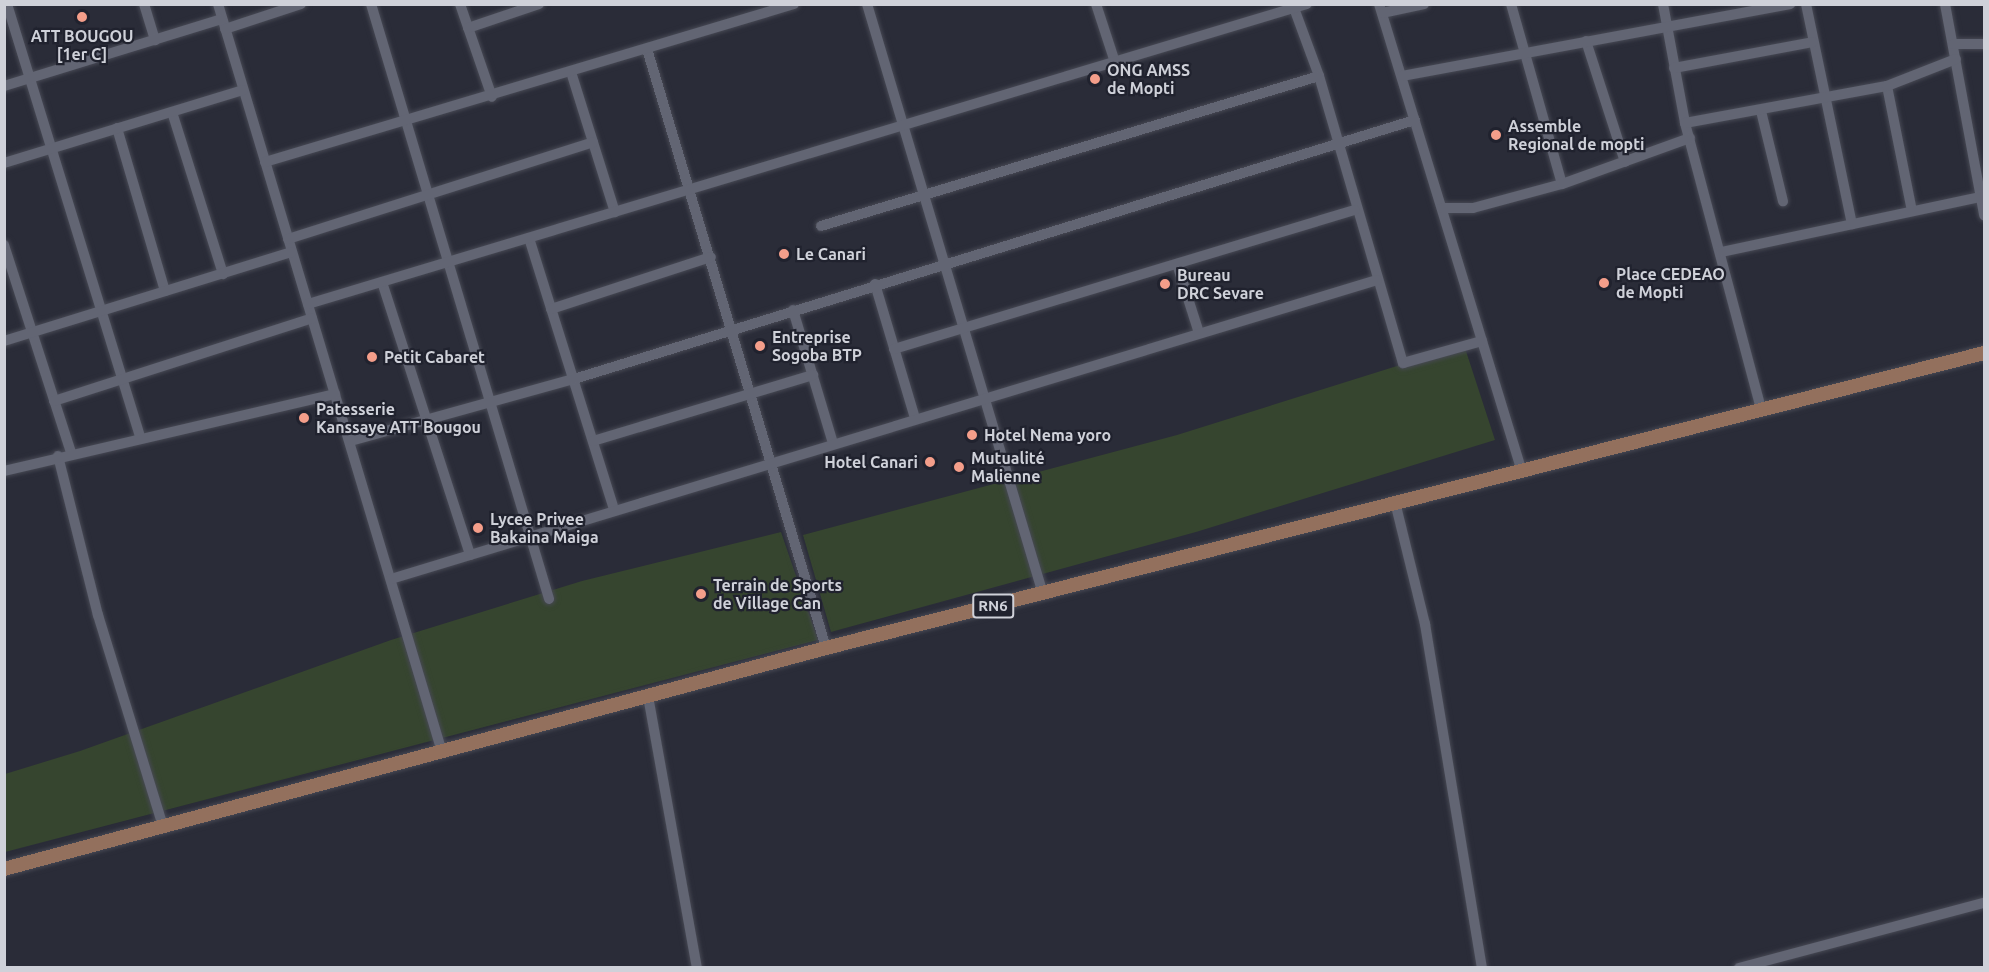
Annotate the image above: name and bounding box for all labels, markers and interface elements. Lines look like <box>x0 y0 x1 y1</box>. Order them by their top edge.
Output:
marker: ATT BOUGOU [1er C] <box>75 10 89 24</box>
place label: ATT BOUGOU [1er C] <box>31 26 133 64</box>
place label: ONG AMSS de Mopti <box>1107 60 1190 98</box>
marker: ONG AMSS de Mopti <box>1088 72 1102 86</box>
place label: Assemble Regional de mopti <box>1508 116 1645 154</box>
marker: Assemble Regional de mopti <box>1489 128 1503 142</box>
place label: Le Canari <box>796 244 866 264</box>
marker: Le Canari <box>777 247 791 261</box>
place label: Place CEDEAO de Mopti <box>1616 264 1725 302</box>
place label: Bureau DRC Sevare <box>1177 265 1264 303</box>
marker: Place CEDEAO de Mopti <box>1597 276 1611 290</box>
marker: Bureau DRC Sevare <box>1158 277 1172 291</box>
place label: Entreprise Sogoba BTP <box>772 327 862 365</box>
marker: Entreprise Sogoba BTP <box>753 339 767 353</box>
place label: Petit Cabaret <box>384 347 485 367</box>
marker: Petit Cabaret <box>365 350 379 364</box>
place label: Patesserie Kanssaye ATT Bougou <box>316 399 481 437</box>
marker: Patesserie Kanssaye ATT Bougou <box>297 411 311 425</box>
place label: Hotel Nema yoro <box>984 425 1111 445</box>
marker: Hotel Nema yoro <box>965 428 979 442</box>
place label: Mutualité Malienne <box>971 448 1045 486</box>
place label: Hotel Canari <box>824 452 918 472</box>
marker: Hotel Canari <box>923 455 937 469</box>
marker: Mutualité Malienne <box>952 460 966 474</box>
place label: Lycee Privee Bakaina Maiga <box>490 509 599 547</box>
marker: Lycee Privee Bakaina Maiga <box>471 521 485 535</box>
place label: Terrain de Sports de Village Can <box>713 575 842 613</box>
marker: Terrain de Sports de Village Can <box>694 587 708 601</box>
road number: RN6 <box>972 594 1014 618</box>

